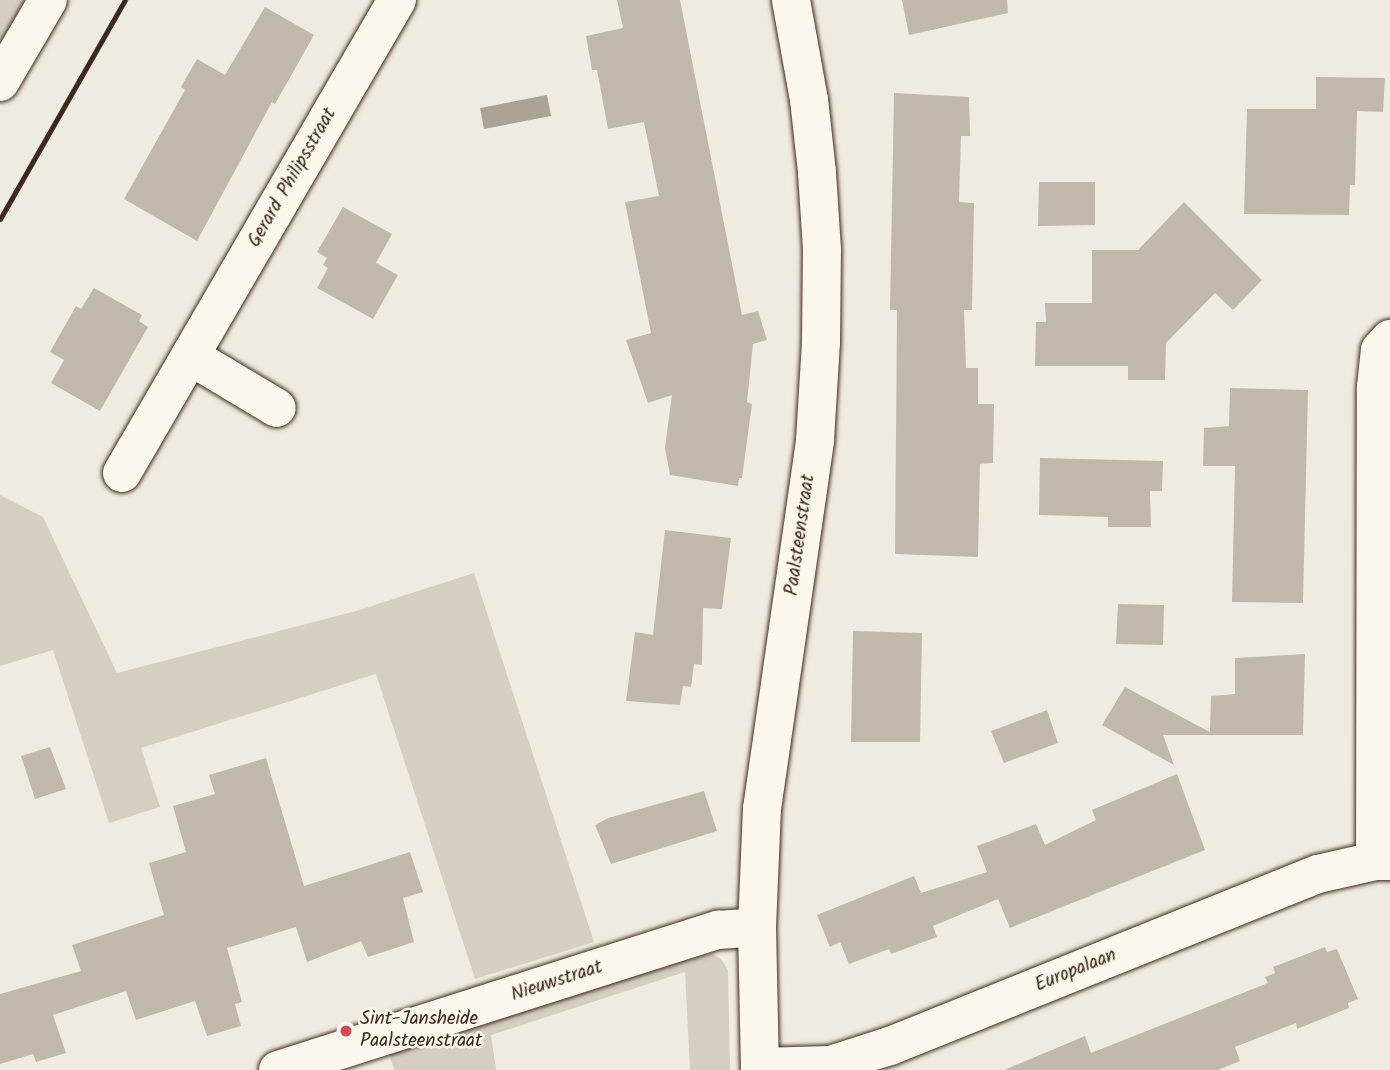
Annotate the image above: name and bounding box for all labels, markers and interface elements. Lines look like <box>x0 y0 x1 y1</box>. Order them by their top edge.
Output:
street label: Gerard Philipsstraat <box>244 104 342 252</box>
street label: Paalsteenstraat <box>781 473 821 597</box>
street label: Europalaan <box>1032 944 1120 998</box>
street label: Nieuwstraat <box>508 957 606 1007</box>
place label: Sint-Jansheide Paalsteenstraat <box>360 1009 482 1053</box>
marker: Sint-Jansheide Paalsteenstraat <box>338 1023 354 1039</box>

